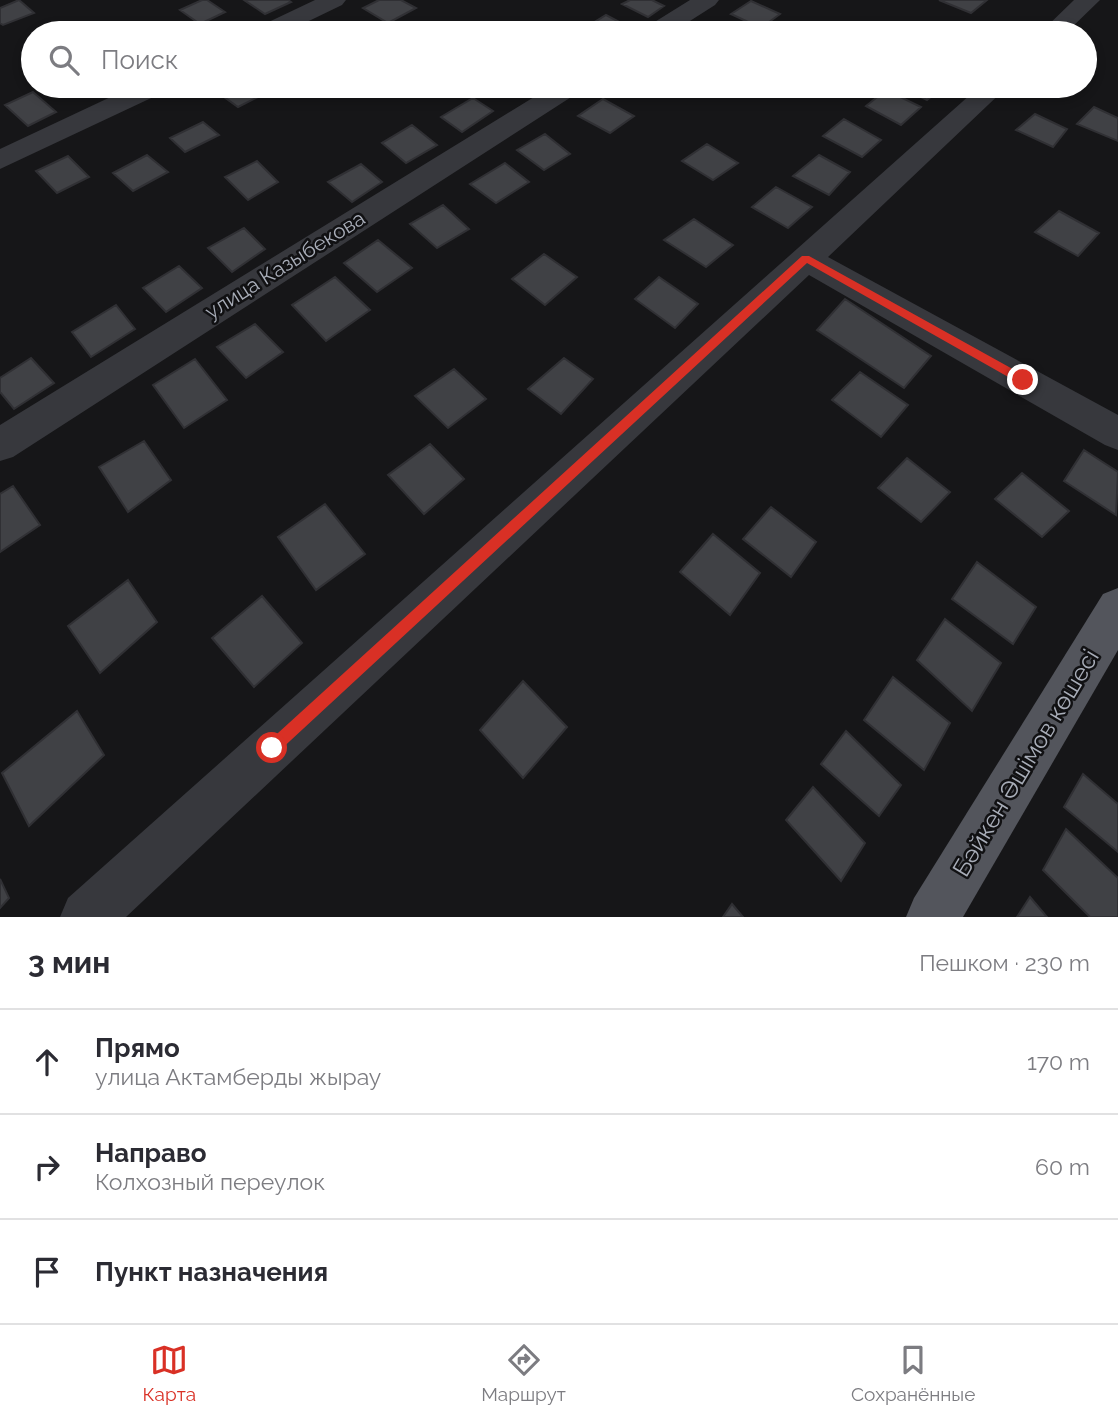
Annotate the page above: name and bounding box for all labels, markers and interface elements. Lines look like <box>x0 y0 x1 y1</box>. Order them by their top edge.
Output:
search box <box>21 21 1097 98</box>
icon: search <box>45 41 83 79</box>
text: Поиск <box>101 45 178 75</box>
street label: улица Казыбекова <box>200 205 369 324</box>
route end <box>1007 364 1038 395</box>
street label: Бәйкен Әшімов көшесі <box>946 644 1105 882</box>
route start <box>256 732 287 763</box>
text: 3 мин <box>28 945 110 980</box>
text: Пешком · 230 m <box>919 949 1090 976</box>
text: Прямо <box>95 1033 180 1063</box>
icon: ahead <box>28 1043 66 1081</box>
text: 170 m <box>1027 1048 1090 1075</box>
text: улица Актамберды жырау <box>95 1063 381 1090</box>
text: Направо <box>95 1138 206 1168</box>
icon: right <box>28 1148 66 1186</box>
text: 60 m <box>1035 1153 1090 1180</box>
text: Колхозный переулок <box>95 1168 325 1195</box>
icon: arrive <box>28 1253 66 1291</box>
text: Пункт назначения <box>95 1257 328 1287</box>
tab: Карта <box>143 1341 196 1405</box>
tab: Маршрут <box>481 1341 566 1405</box>
tab: Сохранённые <box>851 1341 975 1405</box>

